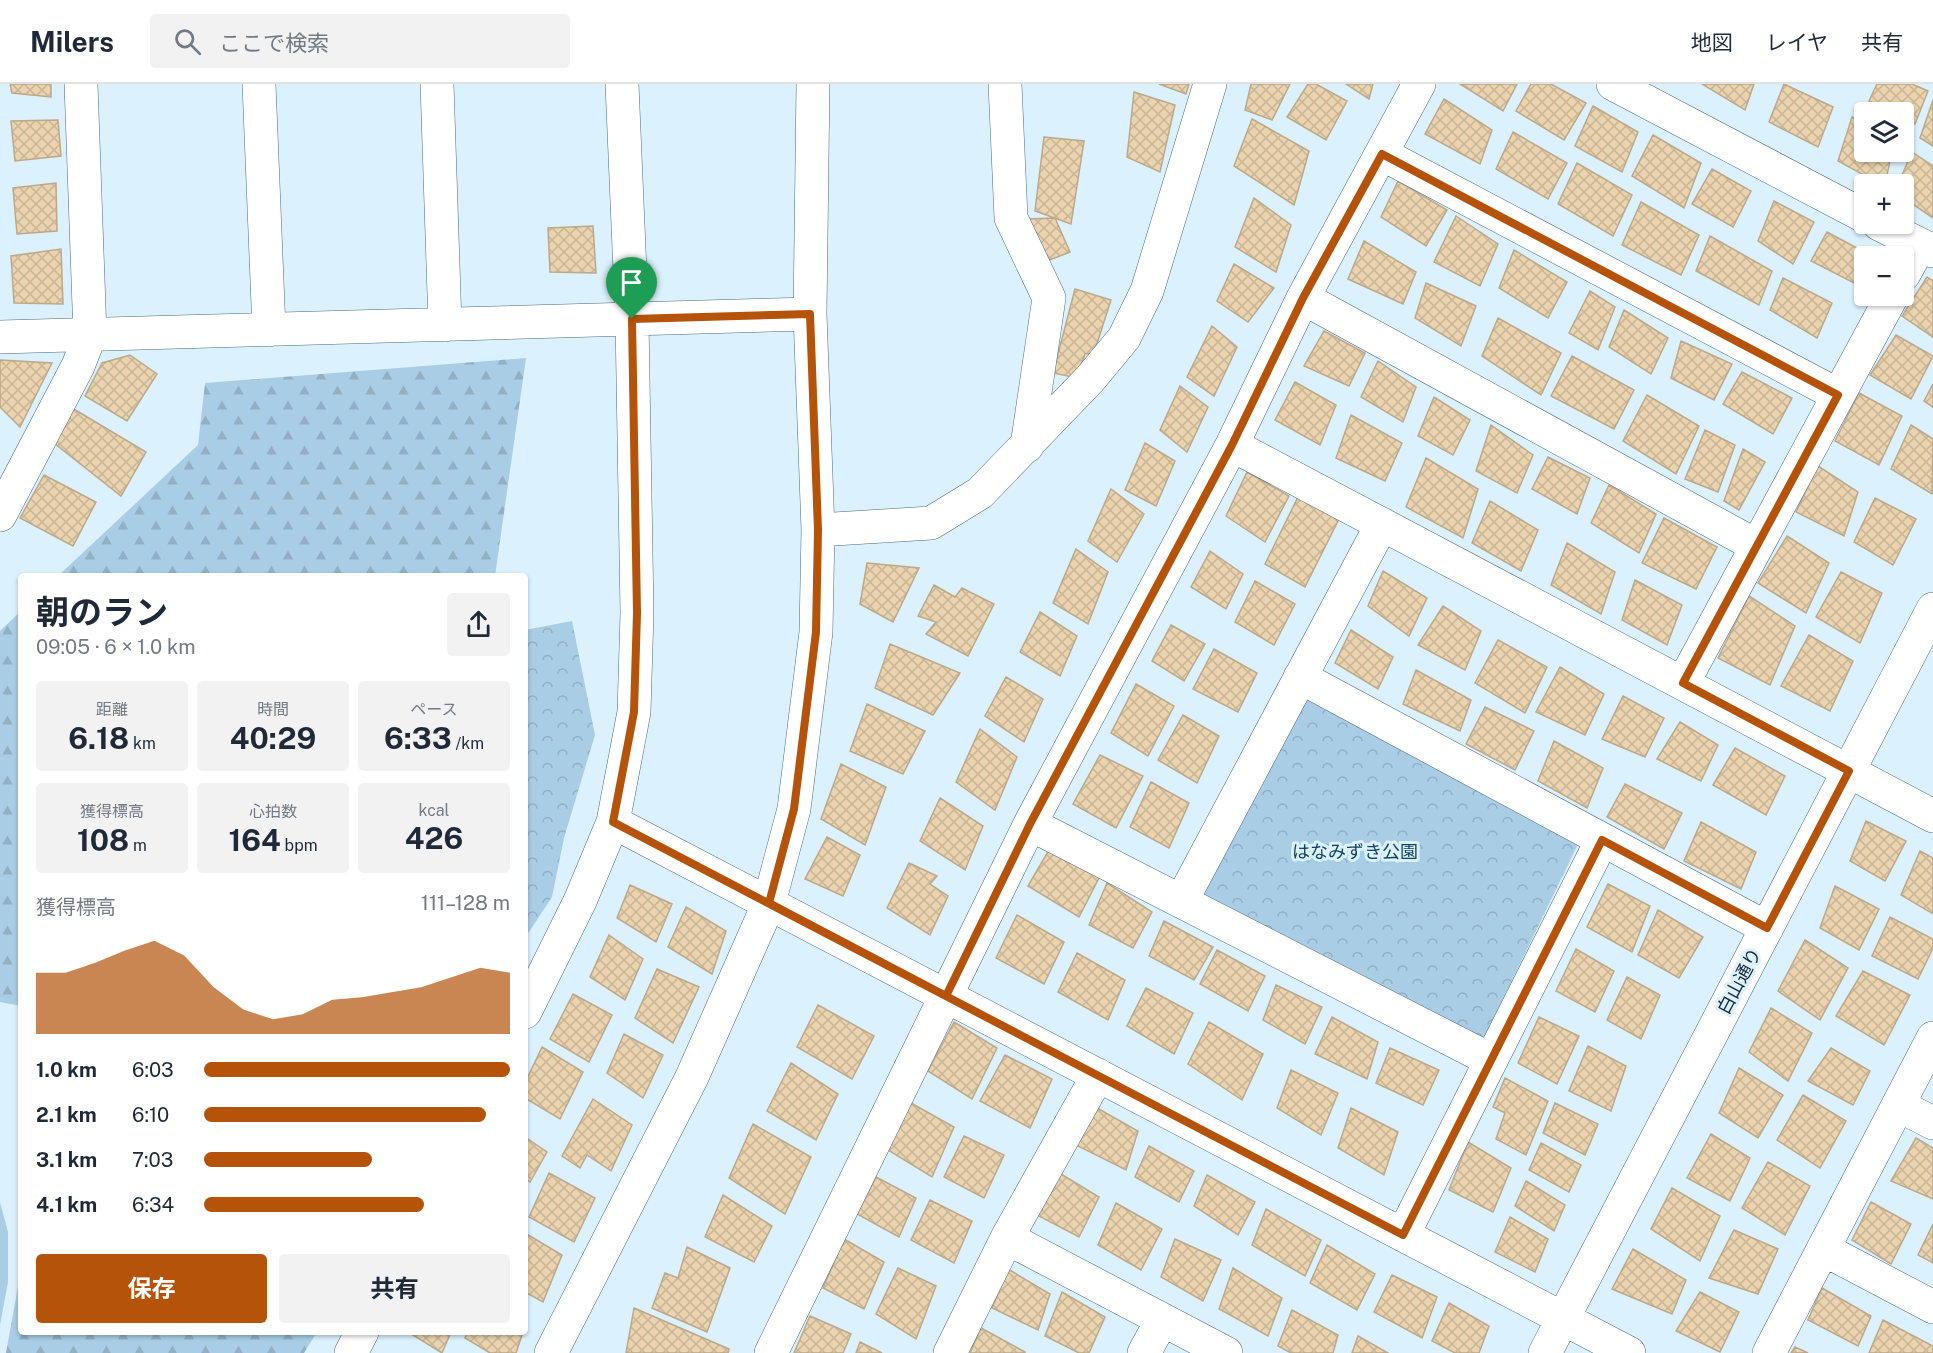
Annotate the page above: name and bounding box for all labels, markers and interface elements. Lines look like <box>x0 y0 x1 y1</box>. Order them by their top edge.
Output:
search box <box>150 14 570 68</box>
text: Milers <box>30 25 114 58</box>
icon: search <box>171 25 204 58</box>
text: ここで検索 <box>219 30 329 56</box>
text: 地図 <box>1691 30 1733 55</box>
text: レイヤ <box>1766 30 1828 55</box>
text: 共有 <box>1861 30 1903 55</box>
map controls <box>1854 102 1914 306</box>
button: layers <box>1854 102 1914 162</box>
button: + <box>1854 174 1914 234</box>
button: − <box>1854 246 1914 306</box>
pin <box>606 257 657 319</box>
icon: arrive <box>615 266 648 299</box>
text: 朝のラン <box>36 593 168 631</box>
button: share <box>447 593 510 656</box>
text: 09:05 · 6 × 1.0 km <box>36 635 196 659</box>
text: 距離 <box>96 700 128 719</box>
text: 時間 <box>257 700 289 719</box>
text: ペース <box>410 700 458 719</box>
text: 6.18 <box>68 720 129 756</box>
text: 40:29 <box>230 720 316 756</box>
text: 6:33 <box>384 720 452 756</box>
text: km <box>129 734 156 753</box>
text: /km <box>452 734 484 753</box>
text: kcal <box>419 801 449 820</box>
text: 獲得標高 <box>80 802 144 821</box>
text: 心拍数 <box>249 802 297 821</box>
text: 426 <box>405 820 463 856</box>
text: 108 <box>77 822 129 858</box>
text: 164 <box>228 822 281 858</box>
text: m <box>129 836 147 855</box>
text: bpm <box>281 836 318 855</box>
park label: はなみずき公園 <box>1292 841 1418 862</box>
text: 111–128 m <box>421 891 510 915</box>
text: 獲得標高 <box>36 895 116 919</box>
street label: 白山通り <box>1713 944 1765 1018</box>
text: 1.0 km <box>36 1058 97 1082</box>
text: 6:03 <box>132 1058 174 1082</box>
text: 2.1 km <box>36 1103 97 1127</box>
text: 6:10 <box>132 1103 169 1127</box>
text: 3.1 km <box>36 1148 97 1172</box>
text: 7:03 <box>132 1148 173 1172</box>
text: 4.1 km <box>36 1193 97 1217</box>
text: 6:34 <box>132 1193 174 1217</box>
button: 保存 <box>36 1254 267 1323</box>
button: 共有 <box>279 1254 510 1323</box>

